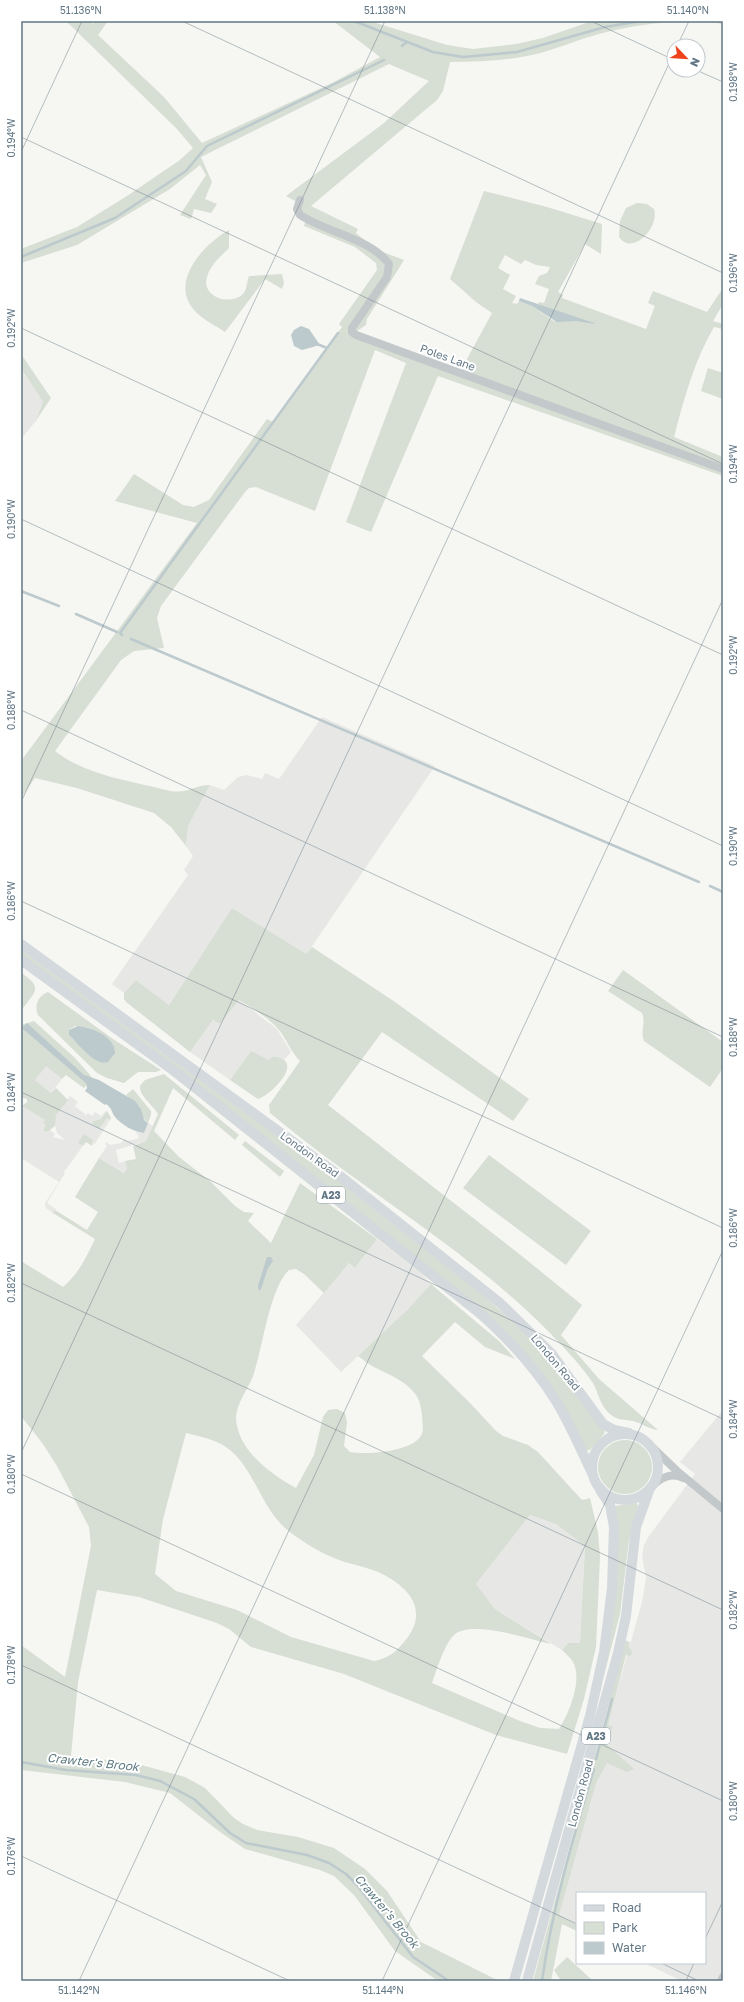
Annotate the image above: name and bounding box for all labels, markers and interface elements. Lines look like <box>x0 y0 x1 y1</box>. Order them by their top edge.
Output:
text: 51.136°N <box>60 4 102 16</box>
text: 51.138°N <box>364 4 406 16</box>
text: 51.140°N <box>667 4 709 16</box>
north arrow <box>666 38 706 78</box>
text: N <box>688 56 703 69</box>
text: 0.198°W <box>727 62 739 102</box>
text: 0.194°W <box>5 118 17 158</box>
text: 0.196°W <box>727 253 739 293</box>
text: 0.192°W <box>5 308 17 348</box>
street label: Poles Lane <box>419 341 477 373</box>
text: 0.194°W <box>727 444 739 484</box>
text: 0.190°W <box>5 499 17 539</box>
text: 0.192°W <box>727 635 739 675</box>
text: 0.188°W <box>5 690 17 730</box>
text: 0.190°W <box>727 826 739 866</box>
text: 0.186°W <box>5 881 17 921</box>
text: 0.188°W <box>727 1017 739 1057</box>
text: 0.184°W <box>5 1072 17 1112</box>
street label: London Road <box>278 1128 342 1180</box>
road number: A23 <box>317 1187 345 1203</box>
text: 0.186°W <box>727 1208 739 1248</box>
text: 0.182°W <box>5 1263 17 1303</box>
street label: London Road <box>529 1331 583 1393</box>
text: 0.184°W <box>727 1399 739 1439</box>
text: 0.180°W <box>5 1454 17 1494</box>
text: 0.182°W <box>727 1590 739 1630</box>
text: 0.178°W <box>5 1645 17 1684</box>
road number: A23 <box>582 1728 610 1744</box>
water label: Crawter's Brook <box>46 1750 141 1774</box>
street label: London Road <box>565 1758 595 1828</box>
text: 0.180°W <box>727 1781 739 1821</box>
text: 0.176°W <box>5 1836 17 1875</box>
water label: Crawter's Brook <box>352 1871 423 1952</box>
legend <box>576 1892 706 1964</box>
text: Road <box>612 1900 641 1915</box>
text: Park <box>612 1920 638 1935</box>
text: Water <box>612 1940 646 1955</box>
text: 51.142°N <box>58 1984 100 1996</box>
text: 51.144°N <box>362 1984 404 1996</box>
text: 51.146°N <box>665 1984 707 1996</box>

